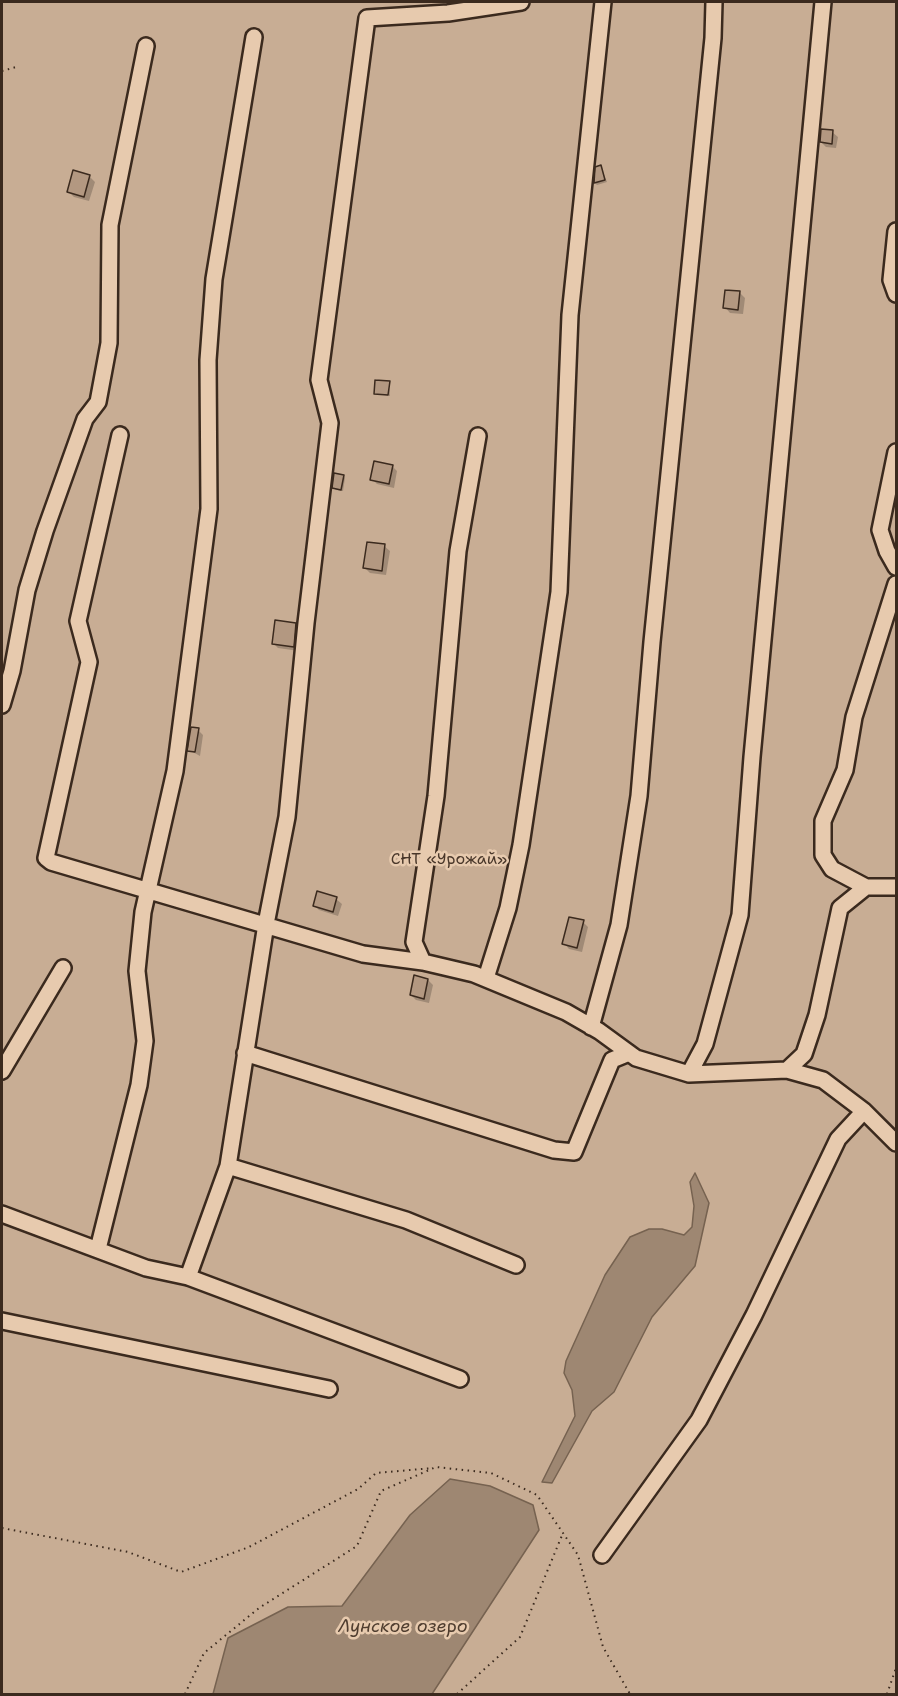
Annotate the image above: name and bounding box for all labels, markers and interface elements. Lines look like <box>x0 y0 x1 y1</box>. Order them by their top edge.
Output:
park label: СНТ «Урожай» <box>391 850 507 870</box>
water label: Лунское озеро <box>338 1616 468 1638</box>

